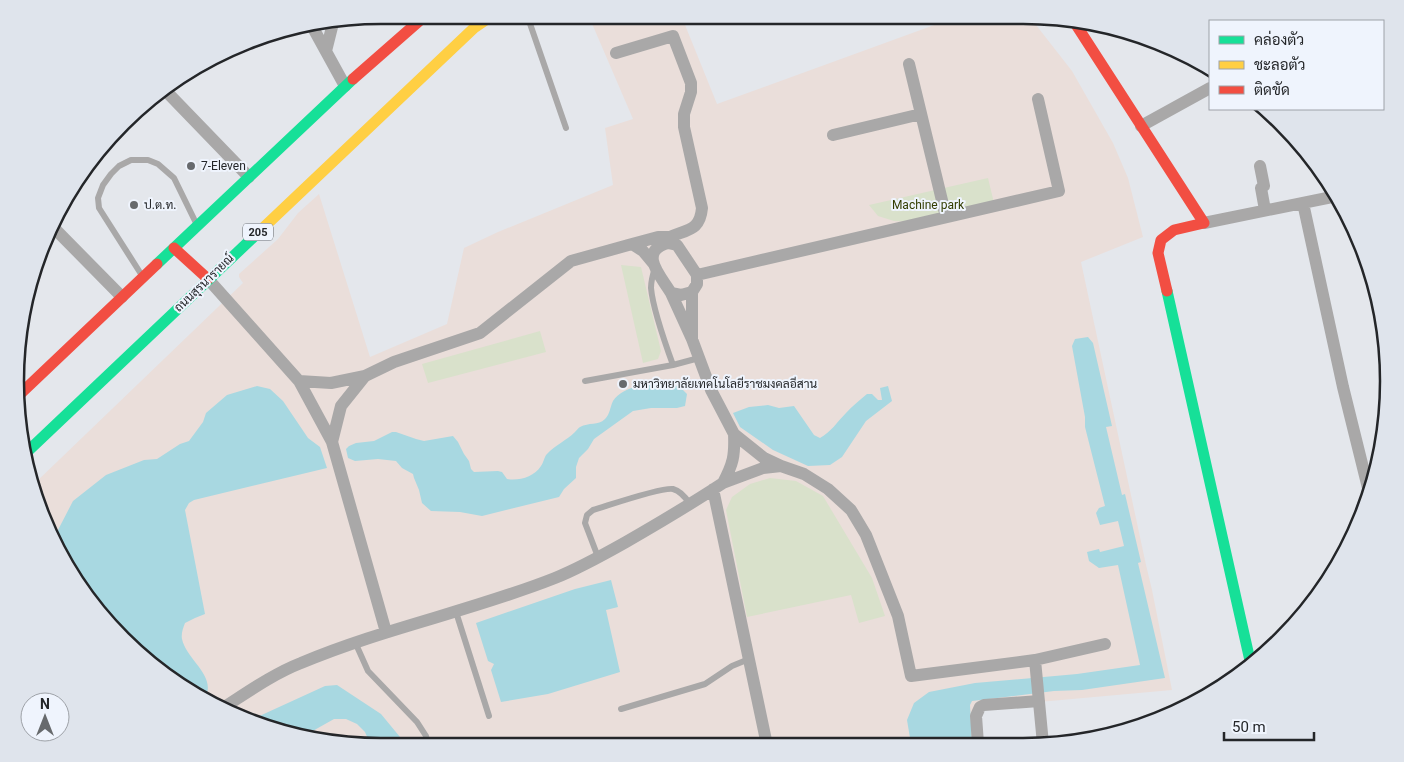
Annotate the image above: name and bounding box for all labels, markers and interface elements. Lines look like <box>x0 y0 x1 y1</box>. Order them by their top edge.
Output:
legend <box>1209 20 1384 110</box>
text: คล่องตัว <box>1254 30 1304 49</box>
text: ชะลอตัว <box>1254 56 1305 74</box>
text: ติดขัด <box>1254 81 1290 99</box>
place label: 7-Eleven <box>201 159 246 173</box>
marker: 7-Eleven <box>185 160 197 172</box>
place label: ป.ต.ท. <box>144 198 177 212</box>
park label: Machine park <box>892 198 965 212</box>
marker: ป.ต.ท. <box>128 199 140 211</box>
road number: 205 <box>243 223 273 240</box>
street label: ถนนสุรนารายณ์ <box>171 251 238 316</box>
place label: มหาวิทยาลัยเทคโนโลยีราชมงคลอีสาน <box>633 376 817 391</box>
marker: มหาวิทยาลัยเทคโนโลยีราชมงคลอีสาน <box>617 378 629 390</box>
north arrow <box>20 692 70 742</box>
text: N <box>40 696 50 712</box>
scale bar <box>1224 710 1314 742</box>
text: 50 m <box>1232 718 1266 736</box>

